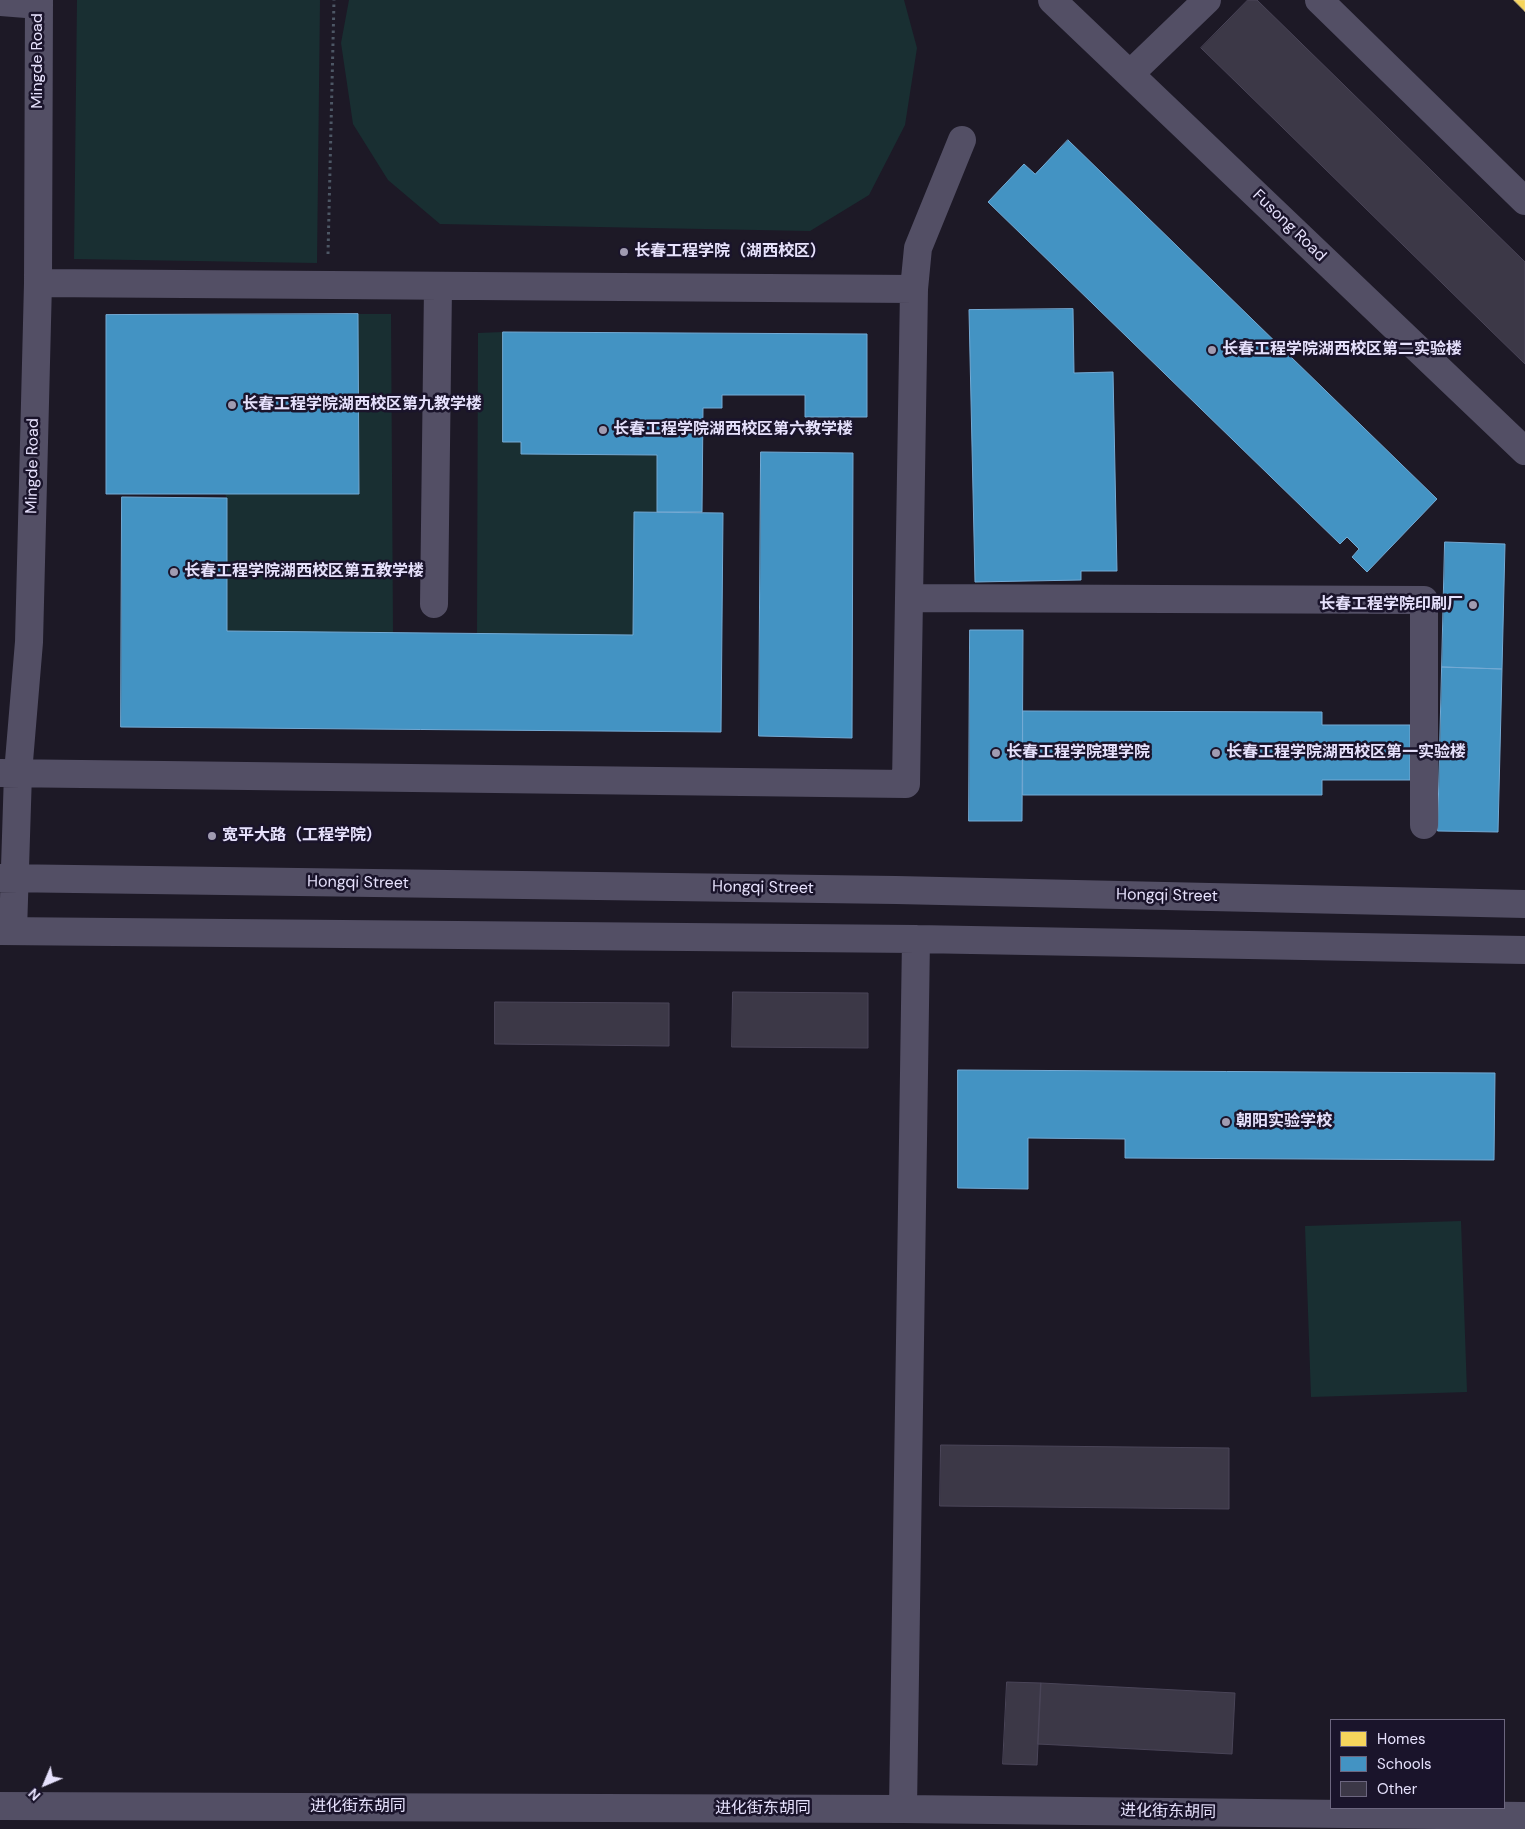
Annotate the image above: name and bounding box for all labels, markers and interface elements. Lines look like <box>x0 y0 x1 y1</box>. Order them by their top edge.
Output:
street label: Mingde Road <box>28 13 48 109</box>
street label: Fusong Road <box>1248 186 1330 266</box>
place label: 长春工程学院（湖西校区） <box>634 242 826 262</box>
marker: 长春工程学院（湖西校区） <box>618 246 630 258</box>
place label: 长春工程学院湖西校区第二实验楼 <box>1222 340 1462 360</box>
marker: 长春工程学院湖西校区第二实验楼 <box>1206 344 1218 356</box>
place label: 长春工程学院湖西校区第九教学楼 <box>242 395 482 415</box>
marker: 长春工程学院湖西校区第九教学楼 <box>226 399 238 411</box>
street label: Mingde Road <box>23 418 43 514</box>
place label: 长春工程学院湖西校区第六教学楼 <box>613 420 853 440</box>
marker: 长春工程学院湖西校区第六教学楼 <box>597 424 609 436</box>
place label: 长春工程学院湖西校区第五教学楼 <box>184 562 424 582</box>
marker: 长春工程学院湖西校区第五教学楼 <box>168 566 180 578</box>
place label: 长春工程学院印刷厂 <box>1319 595 1463 615</box>
marker: 长春工程学院印刷厂 <box>1467 599 1479 611</box>
place label: 长春工程学院理学院 <box>1006 743 1150 763</box>
place label: 长春工程学院湖西校区第一实验楼 <box>1226 743 1466 763</box>
marker: 长春工程学院理学院 <box>990 747 1002 759</box>
marker: 长春工程学院湖西校区第一实验楼 <box>1210 747 1222 759</box>
place label: 宽平大路（工程学院） <box>222 826 382 846</box>
marker: 宽平大路（工程学院） <box>206 830 218 842</box>
street label: Hongqi Street <box>307 873 409 893</box>
street label: Hongqi Street <box>712 878 814 898</box>
street label: Hongqi Street <box>1116 886 1218 906</box>
place label: 朝阳实验学校 <box>1236 1112 1332 1132</box>
marker: 朝阳实验学校 <box>1220 1116 1232 1128</box>
legend <box>1330 1719 1505 1809</box>
text: Homes <box>1377 1729 1426 1749</box>
text: Schools <box>1377 1754 1432 1774</box>
north arrow <box>20 1759 70 1809</box>
text: Other <box>1377 1779 1417 1799</box>
text: N <box>24 1785 44 1805</box>
street label: 进化街东胡同 <box>310 1797 406 1817</box>
street label: 进化街东胡同 <box>715 1799 811 1819</box>
street label: 进化街东胡同 <box>1120 1802 1216 1822</box>

